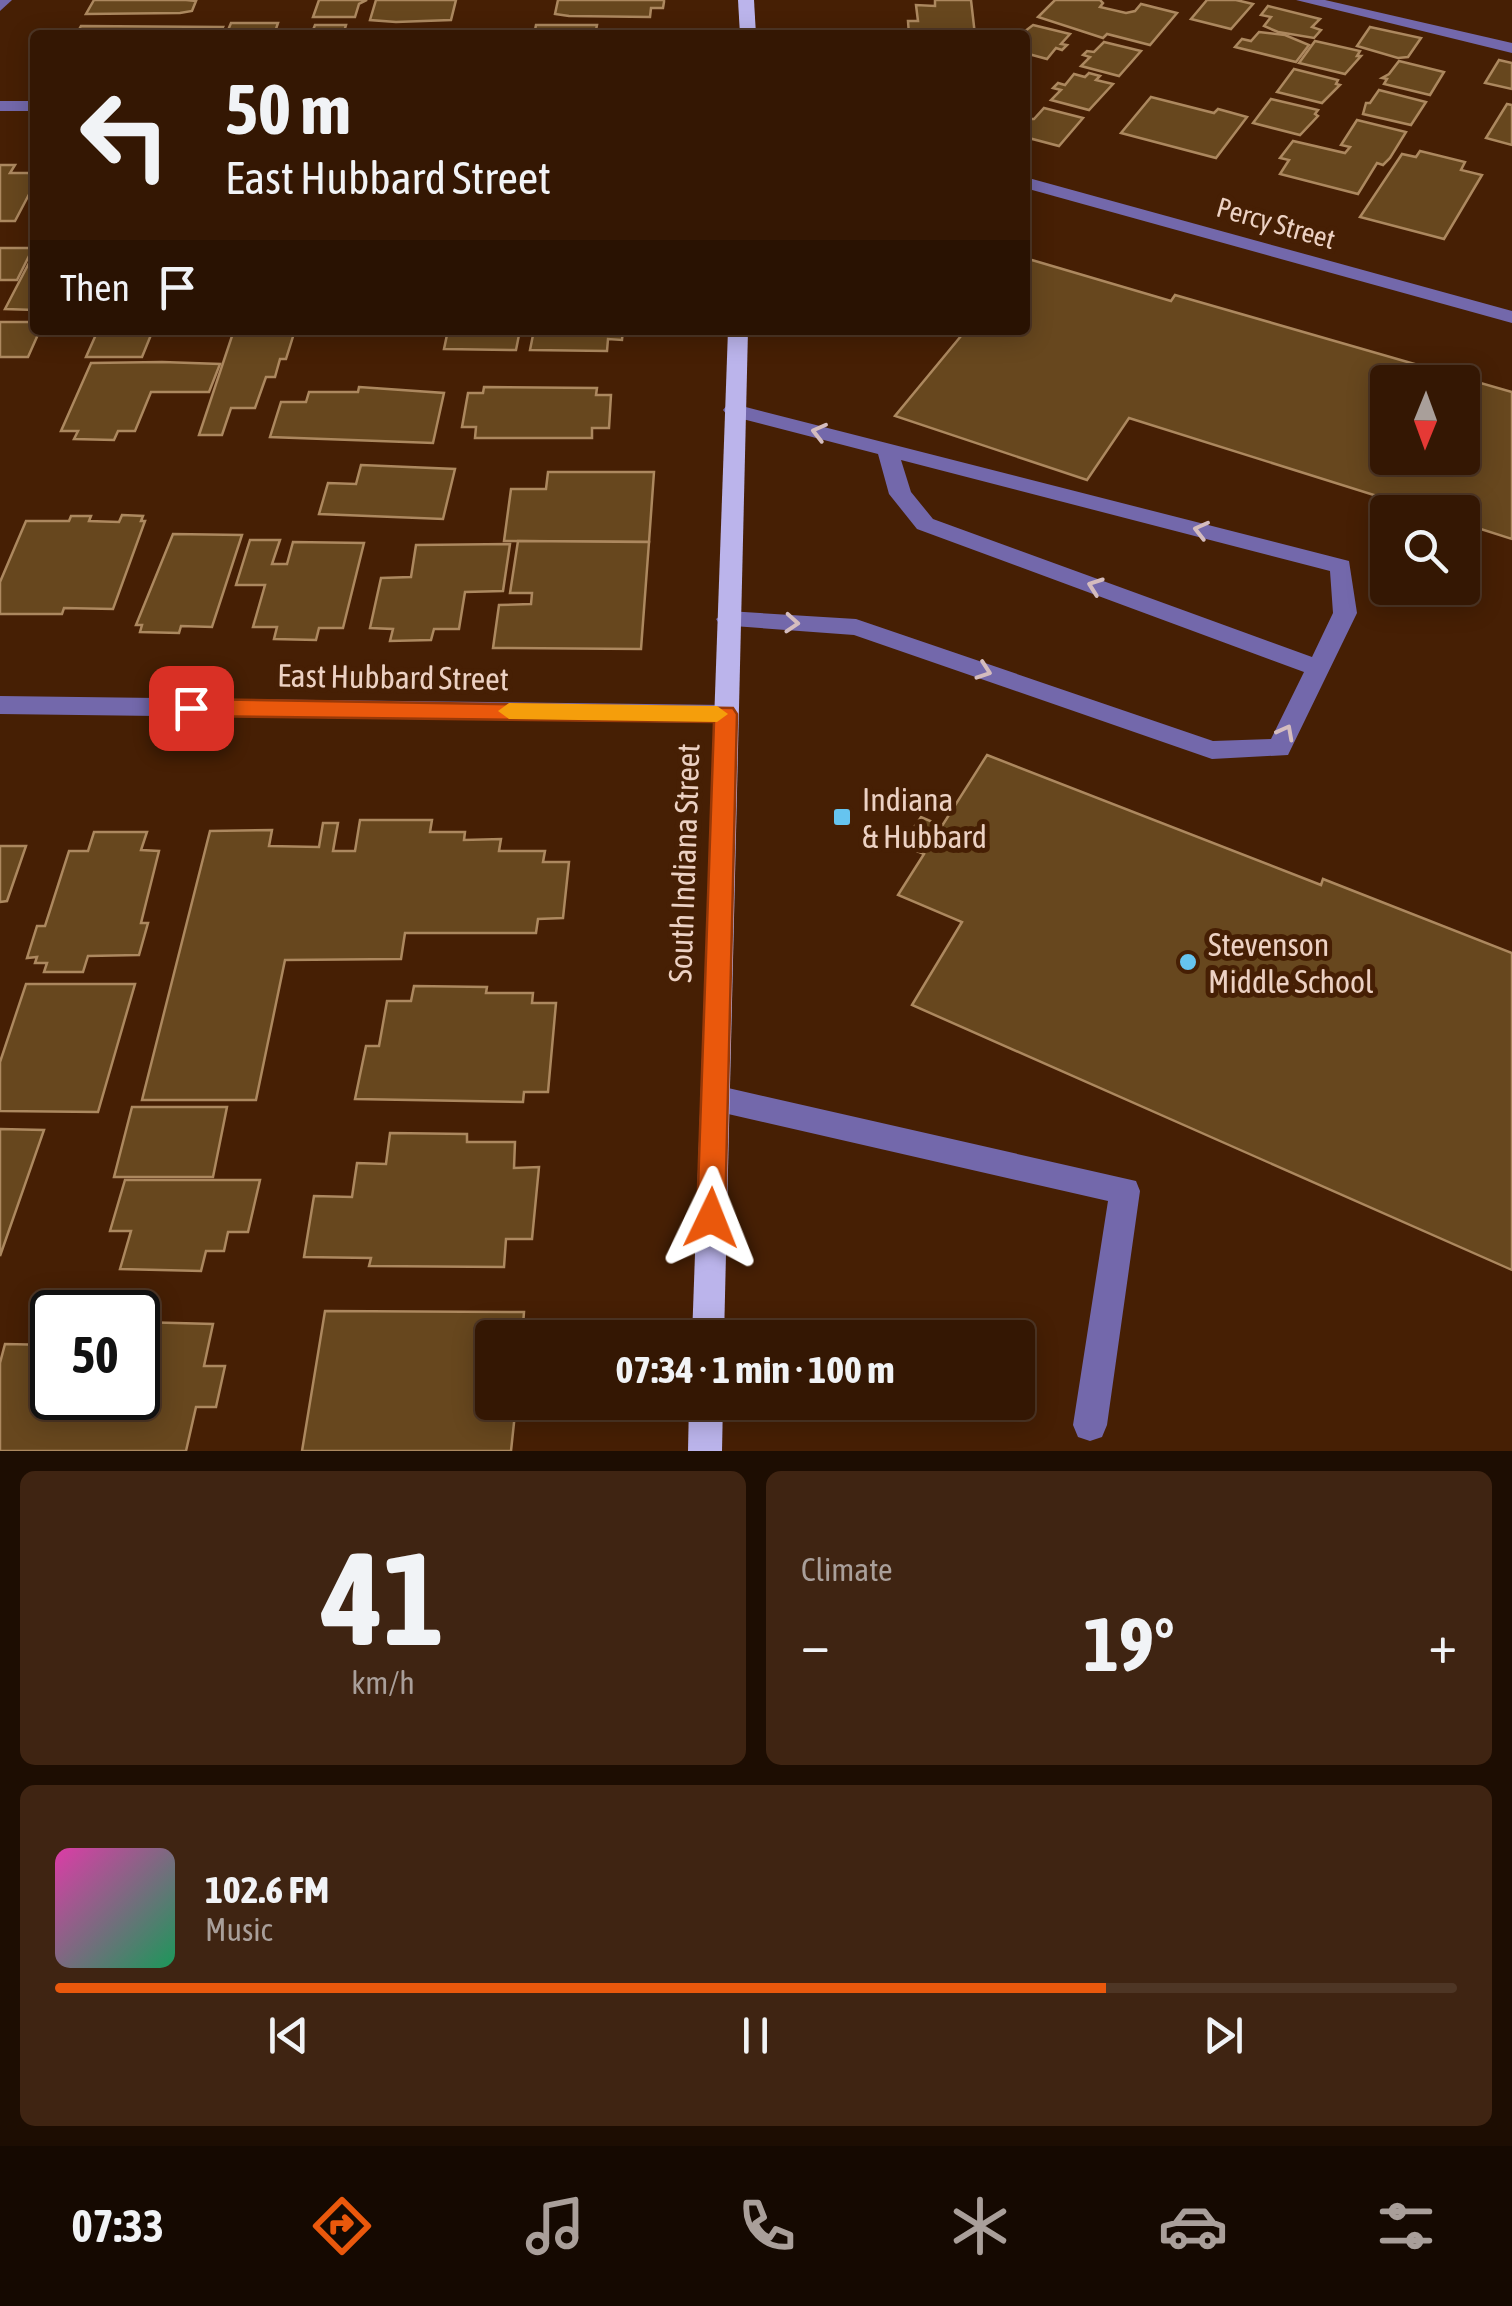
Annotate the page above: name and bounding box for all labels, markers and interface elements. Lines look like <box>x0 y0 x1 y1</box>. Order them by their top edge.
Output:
text: 50 m <box>225 69 351 149</box>
icon: left <box>60 70 190 200</box>
text: East Hubbard Street <box>225 152 551 204</box>
street label: Percy Street <box>1213 191 1339 255</box>
icon: arrive <box>150 260 205 315</box>
text: Then <box>60 266 130 309</box>
north arrow <box>1370 365 1480 475</box>
map controls <box>1370 365 1480 605</box>
one-way arrow <box>811 422 828 443</box>
button: search <box>1370 495 1480 605</box>
one-way arrow <box>1193 521 1210 542</box>
one-way arrow <box>1087 577 1104 598</box>
one-way arrow <box>785 612 801 633</box>
street label: East Hubbard Street <box>277 656 509 698</box>
one-way arrow <box>974 660 991 680</box>
pin <box>149 666 234 751</box>
icon: arrive <box>164 681 219 736</box>
one-way arrow <box>1274 725 1293 743</box>
street label: South Indiana Street <box>661 743 707 983</box>
place label: Indiana & Hubbard <box>862 781 987 855</box>
marker: Indiana & Hubbard <box>831 806 853 828</box>
place label: Stevenson Middle School <box>1208 926 1374 1000</box>
marker: Stevenson Middle School <box>1177 951 1199 973</box>
position arrow <box>659 1166 763 1270</box>
speed limit sign: 50 <box>30 1290 160 1420</box>
text: 07:34 · 1 min · 100 m <box>615 1348 895 1391</box>
text: 41 <box>322 1524 444 1673</box>
text: Climate <box>801 1551 893 1588</box>
text: 19° <box>1083 1601 1175 1687</box>
text: − <box>801 1612 830 1675</box>
text: + <box>1428 1612 1457 1675</box>
text: km/h <box>351 1664 415 1701</box>
text: 102.6 FM <box>205 1868 329 1911</box>
text: Music <box>205 1911 272 1948</box>
icon: previous <box>261 2008 316 2063</box>
icon: pause <box>728 2008 783 2063</box>
icon: next <box>1196 2008 1251 2063</box>
icon: directions <box>307 2191 377 2261</box>
icon: music <box>520 2191 590 2261</box>
icon: phone <box>732 2191 802 2261</box>
icon: climate <box>945 2191 1015 2261</box>
icon: car <box>1158 2191 1228 2261</box>
icon: filters <box>1371 2191 1441 2261</box>
text: 07:33 <box>71 2200 164 2252</box>

